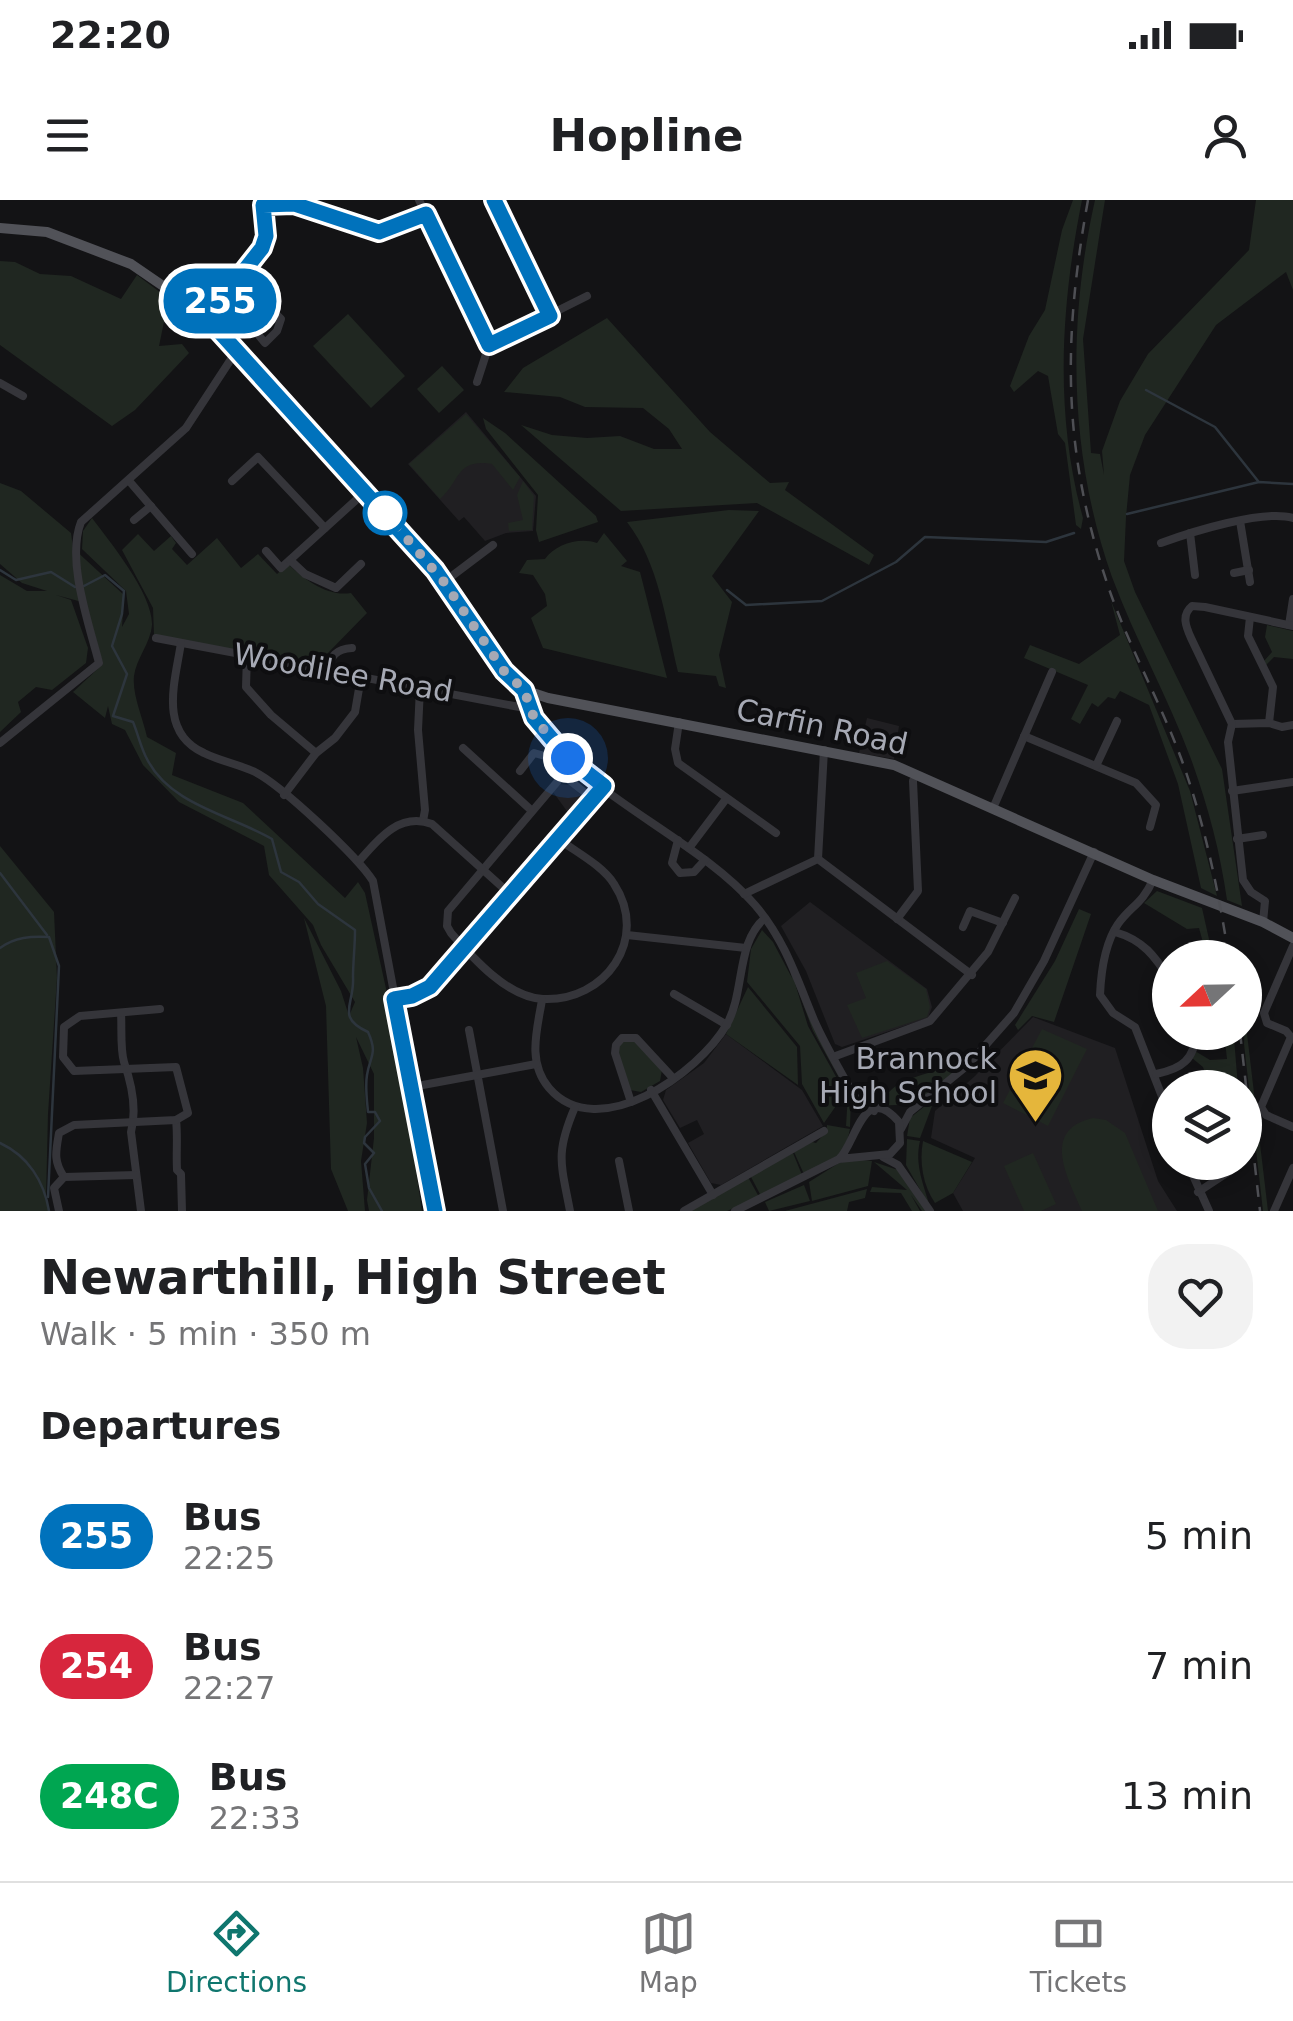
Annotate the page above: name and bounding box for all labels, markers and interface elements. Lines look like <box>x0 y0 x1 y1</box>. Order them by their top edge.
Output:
text: 22:20 <box>50 13 171 57</box>
icon: menu <box>40 108 95 163</box>
icon: person <box>1198 108 1253 163</box>
text: Hopline <box>549 109 744 162</box>
line badge: 255 <box>162 268 278 334</box>
text: 255 <box>183 281 257 321</box>
unlabelled marker <box>364 492 406 534</box>
street label: Woodilee Road <box>231 636 455 709</box>
street label: Carfin Road <box>733 691 911 762</box>
your location <box>543 733 593 783</box>
north arrow <box>1152 940 1262 1050</box>
map controls <box>1152 940 1262 1180</box>
place label: Brannock High School <box>819 1041 998 1110</box>
school or university icon: Brannock High School <box>1006 1046 1066 1125</box>
button: layers <box>1152 1070 1262 1180</box>
button: heart <box>1148 1244 1253 1349</box>
text: Newarthill, High Street <box>40 1249 666 1305</box>
text: Walk · 5 min · 350 m <box>40 1315 371 1353</box>
text: Departures <box>40 1404 281 1448</box>
text: Bus <box>183 1495 262 1539</box>
text: 5 min <box>1145 1514 1253 1558</box>
text: 255 <box>60 1516 133 1556</box>
text: 22:25 <box>183 1539 275 1577</box>
text: Bus <box>183 1625 262 1669</box>
text: 7 min <box>1145 1644 1253 1688</box>
text: 254 <box>60 1646 133 1686</box>
text: 22:27 <box>183 1669 275 1707</box>
text: Bus <box>209 1755 287 1799</box>
text: 13 min <box>1121 1774 1253 1818</box>
text: 248C <box>60 1776 159 1816</box>
text: 22:33 <box>209 1799 301 1837</box>
tab: Directions <box>166 1906 307 1999</box>
tab: Map <box>639 1906 698 1999</box>
tab: Tickets <box>1030 1906 1127 1999</box>

